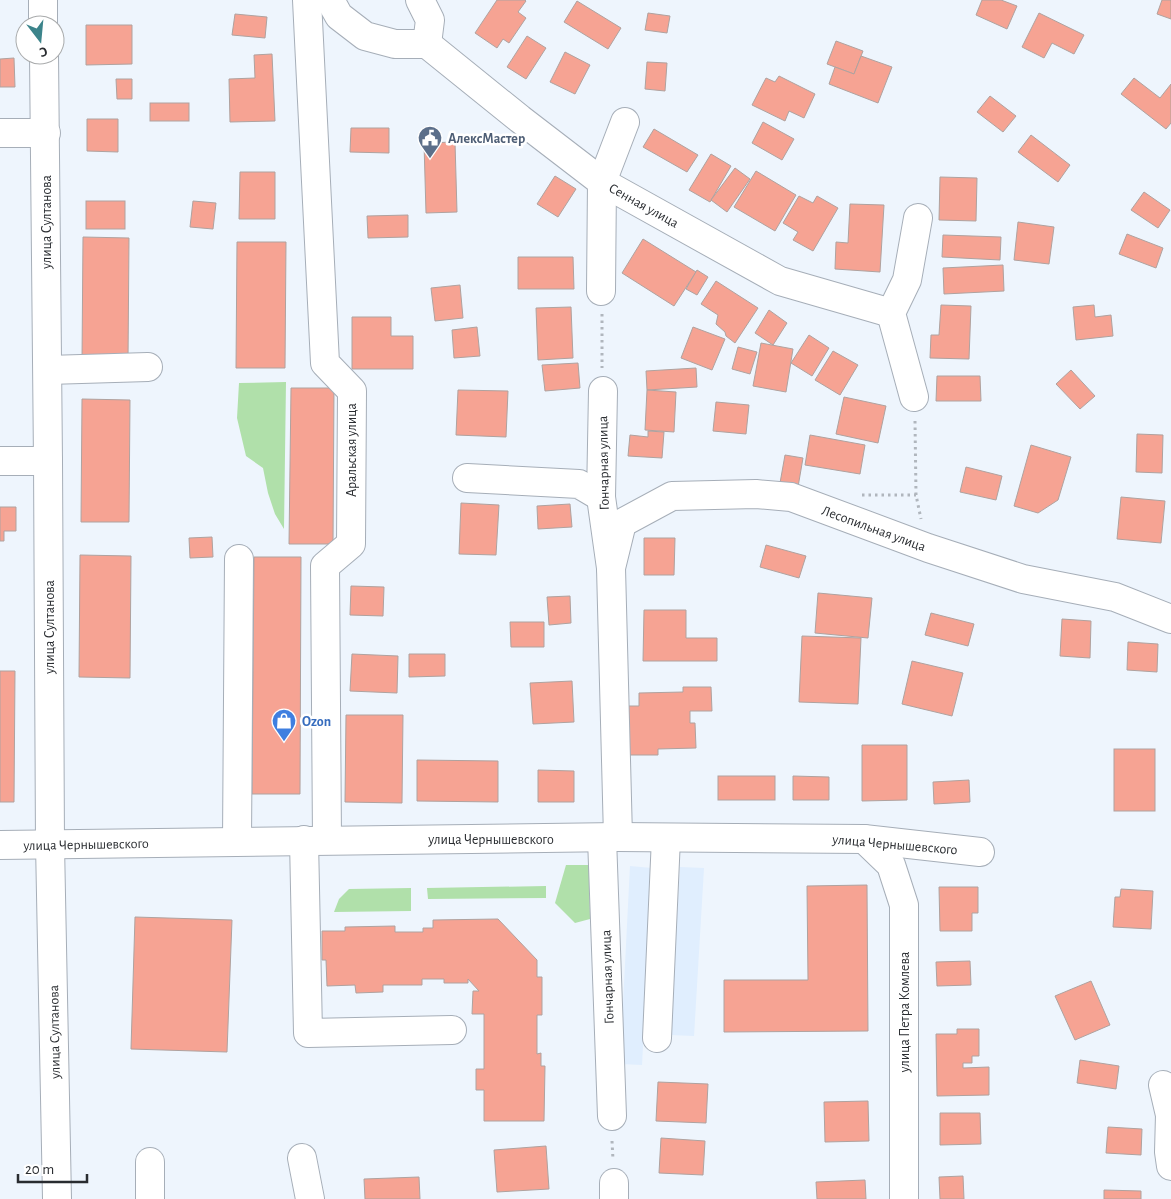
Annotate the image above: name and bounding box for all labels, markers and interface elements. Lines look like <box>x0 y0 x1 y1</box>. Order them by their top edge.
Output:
north arrow <box>15 15 65 65</box>
text: С <box>37 44 49 59</box>
public building icon: АлексМастер <box>417 125 443 159</box>
place label: АлексМастер <box>448 132 525 146</box>
street label: улица Султанова <box>40 174 54 270</box>
street label: Сенная улица <box>606 181 681 231</box>
street label: Аральская улица <box>345 402 359 497</box>
street label: Гончарная улица <box>596 415 612 510</box>
street label: Лесопильная улица <box>820 504 928 554</box>
street label: улица Султанова <box>43 579 57 675</box>
shop icon: Ozon <box>271 708 297 742</box>
place label: Ozon <box>302 715 331 729</box>
street label: улица Чернышевского <box>831 832 958 857</box>
street label: улица Чернышевского <box>427 833 554 847</box>
street label: улица Чернышевского <box>22 837 149 853</box>
street label: Гончарная улица <box>599 929 617 1024</box>
street label: улица Петра Комлева <box>898 951 912 1073</box>
street label: улица Султанова <box>47 984 63 1080</box>
scale bar <box>18 1152 86 1184</box>
text: 20 m <box>25 1162 54 1177</box>

